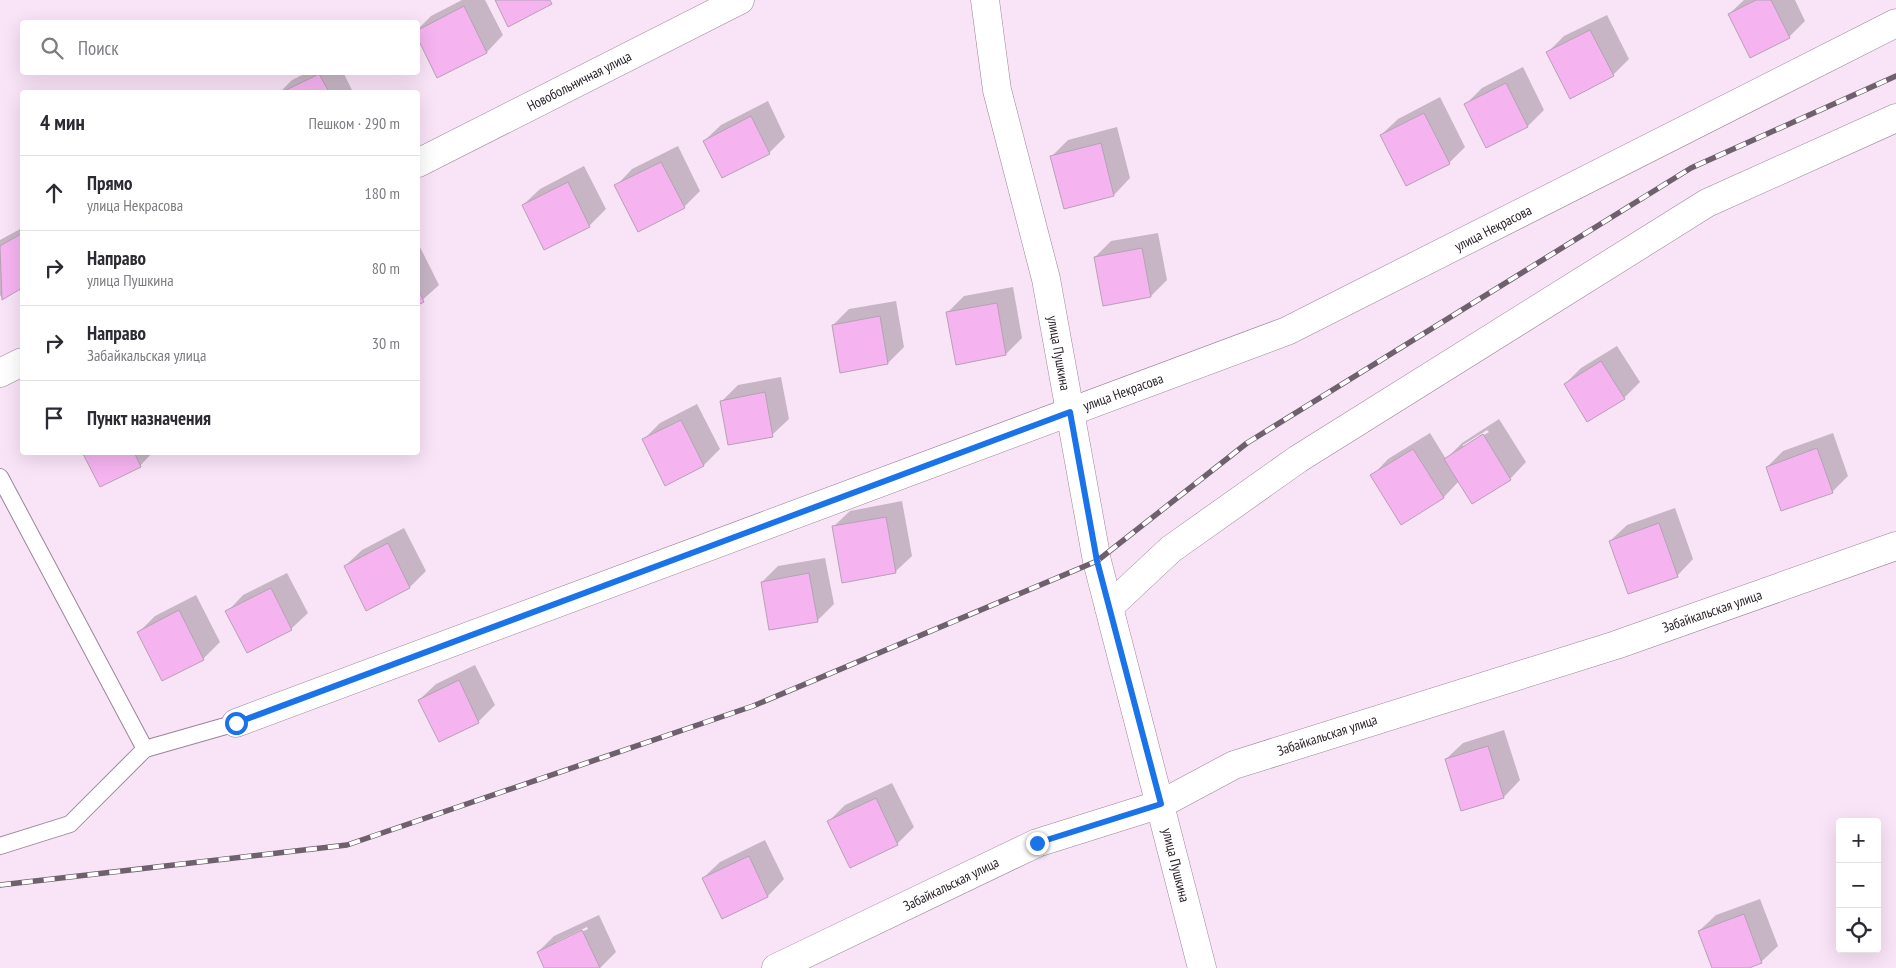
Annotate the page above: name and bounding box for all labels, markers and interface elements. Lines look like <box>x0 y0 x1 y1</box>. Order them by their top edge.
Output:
search box <box>20 20 420 75</box>
icon: search <box>38 34 66 62</box>
text: Поиск <box>78 36 119 60</box>
street label: Новобольничная улица <box>524 47 634 115</box>
text: 4 мин <box>40 109 85 136</box>
text: Пешком · 290 m <box>309 113 400 133</box>
text: Прямо <box>87 171 132 195</box>
icon: ahead <box>40 179 68 207</box>
text: 180 m <box>365 183 400 203</box>
text: улица Некрасова <box>87 195 183 215</box>
street label: улица Некрасова <box>1451 201 1535 255</box>
text: Направо <box>87 246 146 270</box>
icon: right <box>40 254 68 282</box>
text: 80 m <box>372 258 400 278</box>
text: улица Пушкина <box>87 270 174 290</box>
street label: улица Пушкина <box>1044 314 1074 392</box>
text: Направо <box>87 321 146 345</box>
icon: right <box>40 329 68 357</box>
text: 30 m <box>372 333 400 353</box>
text: Забайкальская улица <box>87 345 206 365</box>
street label: улица Некрасова <box>1080 369 1166 415</box>
icon: arrive <box>40 404 68 432</box>
text: Пункт назначения <box>87 406 211 430</box>
street label: Забайкальская улица <box>1660 585 1764 637</box>
street label: Забайкальская улица <box>1275 710 1379 760</box>
route start <box>225 712 248 735</box>
map controls <box>1836 818 1881 953</box>
button: + <box>1836 818 1881 863</box>
street label: улица Пушкина <box>1158 826 1194 904</box>
route end <box>1026 832 1049 855</box>
street label: Забайкальская улица <box>900 853 1002 915</box>
button: − <box>1836 863 1881 908</box>
button: locate <box>1836 908 1881 953</box>

